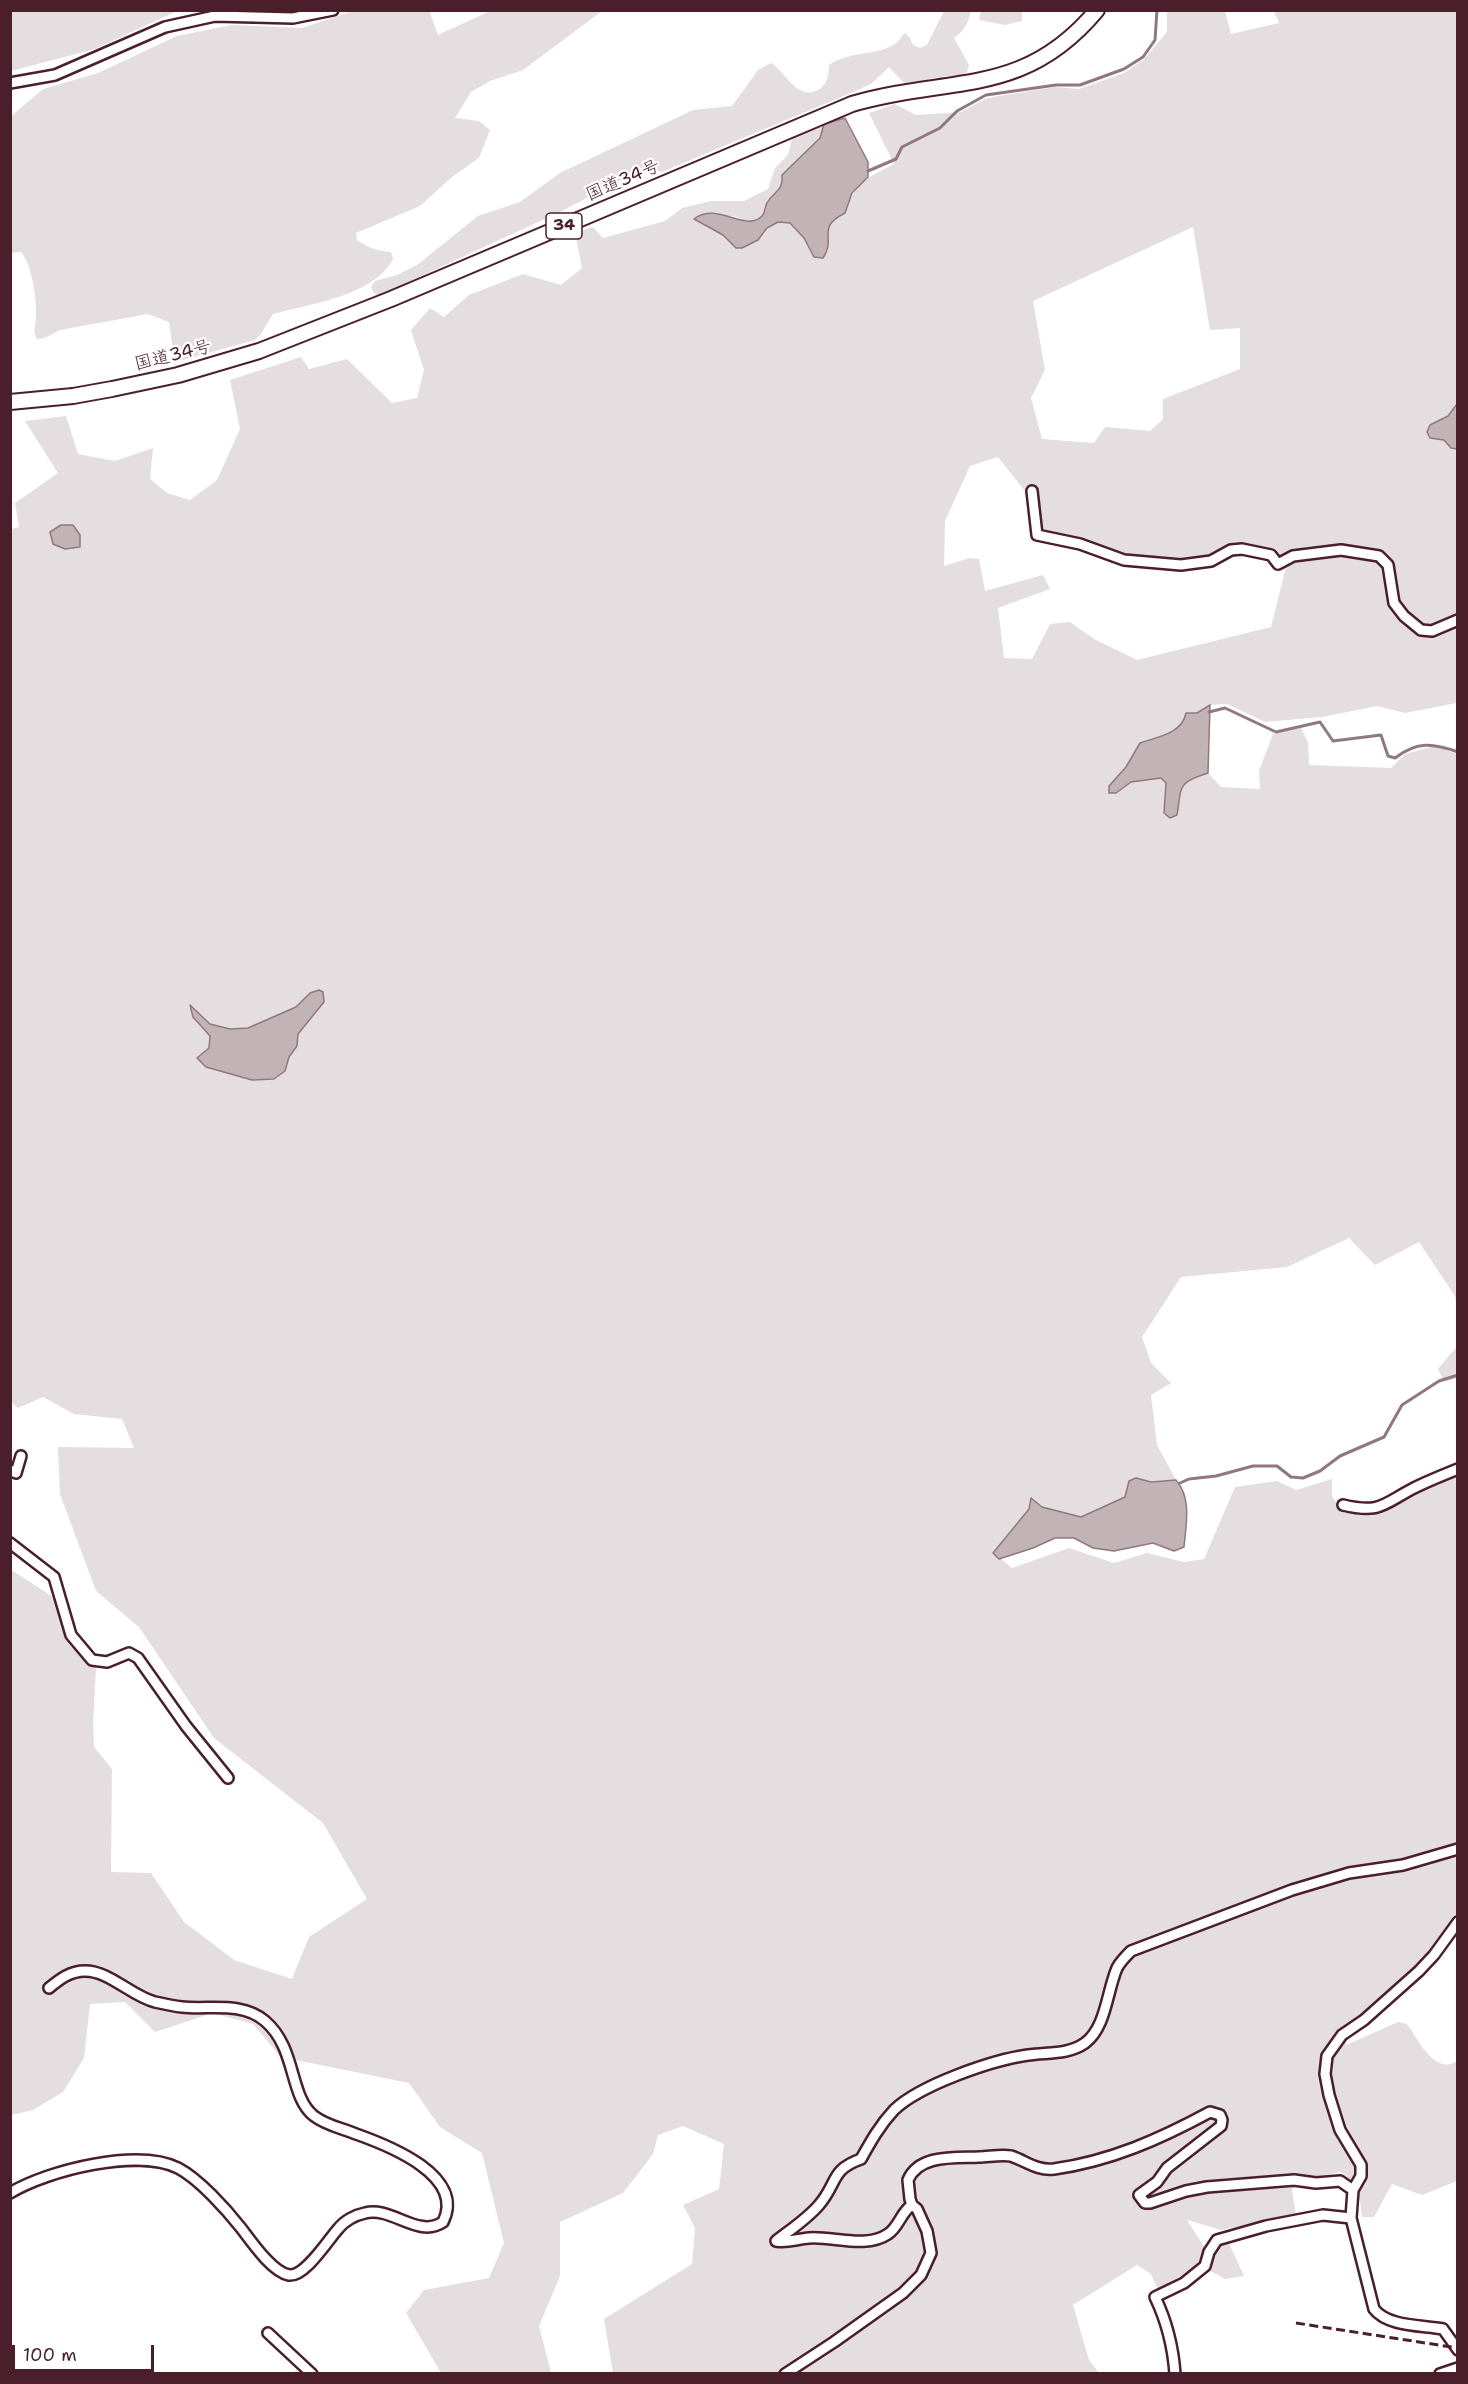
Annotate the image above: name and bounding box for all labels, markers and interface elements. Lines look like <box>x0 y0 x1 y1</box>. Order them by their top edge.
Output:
street label: 国道34号 <box>583 156 663 206</box>
road number: 34 <box>546 213 582 239</box>
street label: 国道34号 <box>132 336 214 376</box>
scale bar <box>15 2333 158 2371</box>
text: 100 m <box>23 2343 77 2367</box>

